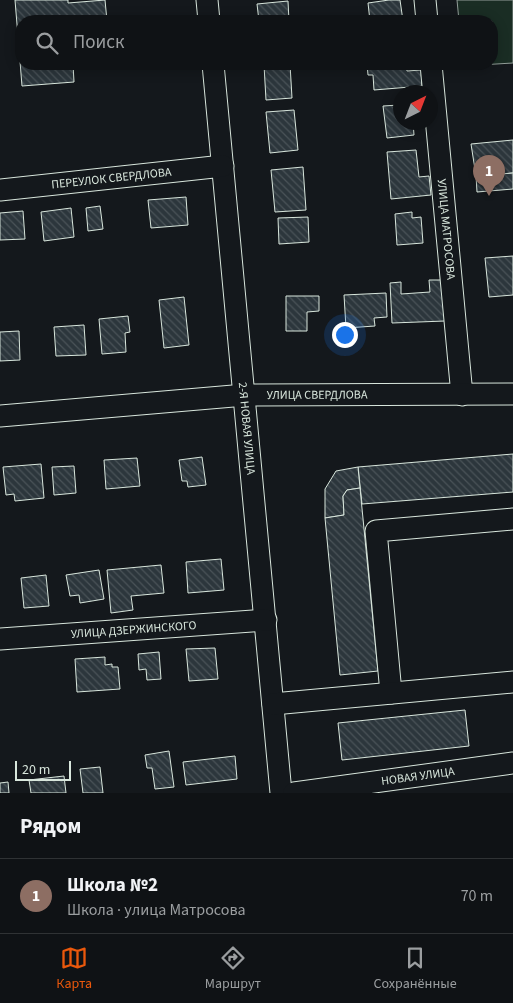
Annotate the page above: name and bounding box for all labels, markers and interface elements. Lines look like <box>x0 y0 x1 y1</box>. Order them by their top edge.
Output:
search box <box>15 15 498 70</box>
icon: search <box>33 29 61 57</box>
text: Поиск <box>73 29 124 56</box>
north arrow <box>393 85 438 130</box>
pin: 1 <box>473 155 505 196</box>
street label: ПЕРЕУЛОК СВЕРДЛОВА <box>50 163 173 193</box>
street label: УЛИЦА МАТРОСОВА <box>433 178 460 281</box>
your location <box>332 322 358 348</box>
street label: 2-Я НОВАЯ УЛИЦА <box>234 381 260 476</box>
street label: УЛИЦА СВЕРДЛОВА <box>267 386 368 403</box>
street label: УЛИЦА ДЗЕРЖИНСКОГО <box>70 616 197 642</box>
scale bar <box>15 758 71 781</box>
text: 20 m <box>22 760 50 780</box>
street label: НОВАЯ УЛИЦА <box>380 763 456 789</box>
text: Рядом <box>20 811 81 841</box>
text: Школа №2 <box>67 872 158 899</box>
text: 1 <box>32 885 40 907</box>
text: 70 m <box>461 885 493 907</box>
text: Школа · улица Матросова <box>67 899 246 921</box>
tab: Карта <box>56 944 92 994</box>
tab: Маршрут <box>205 944 261 994</box>
tab: Сохранённые <box>374 944 457 994</box>

